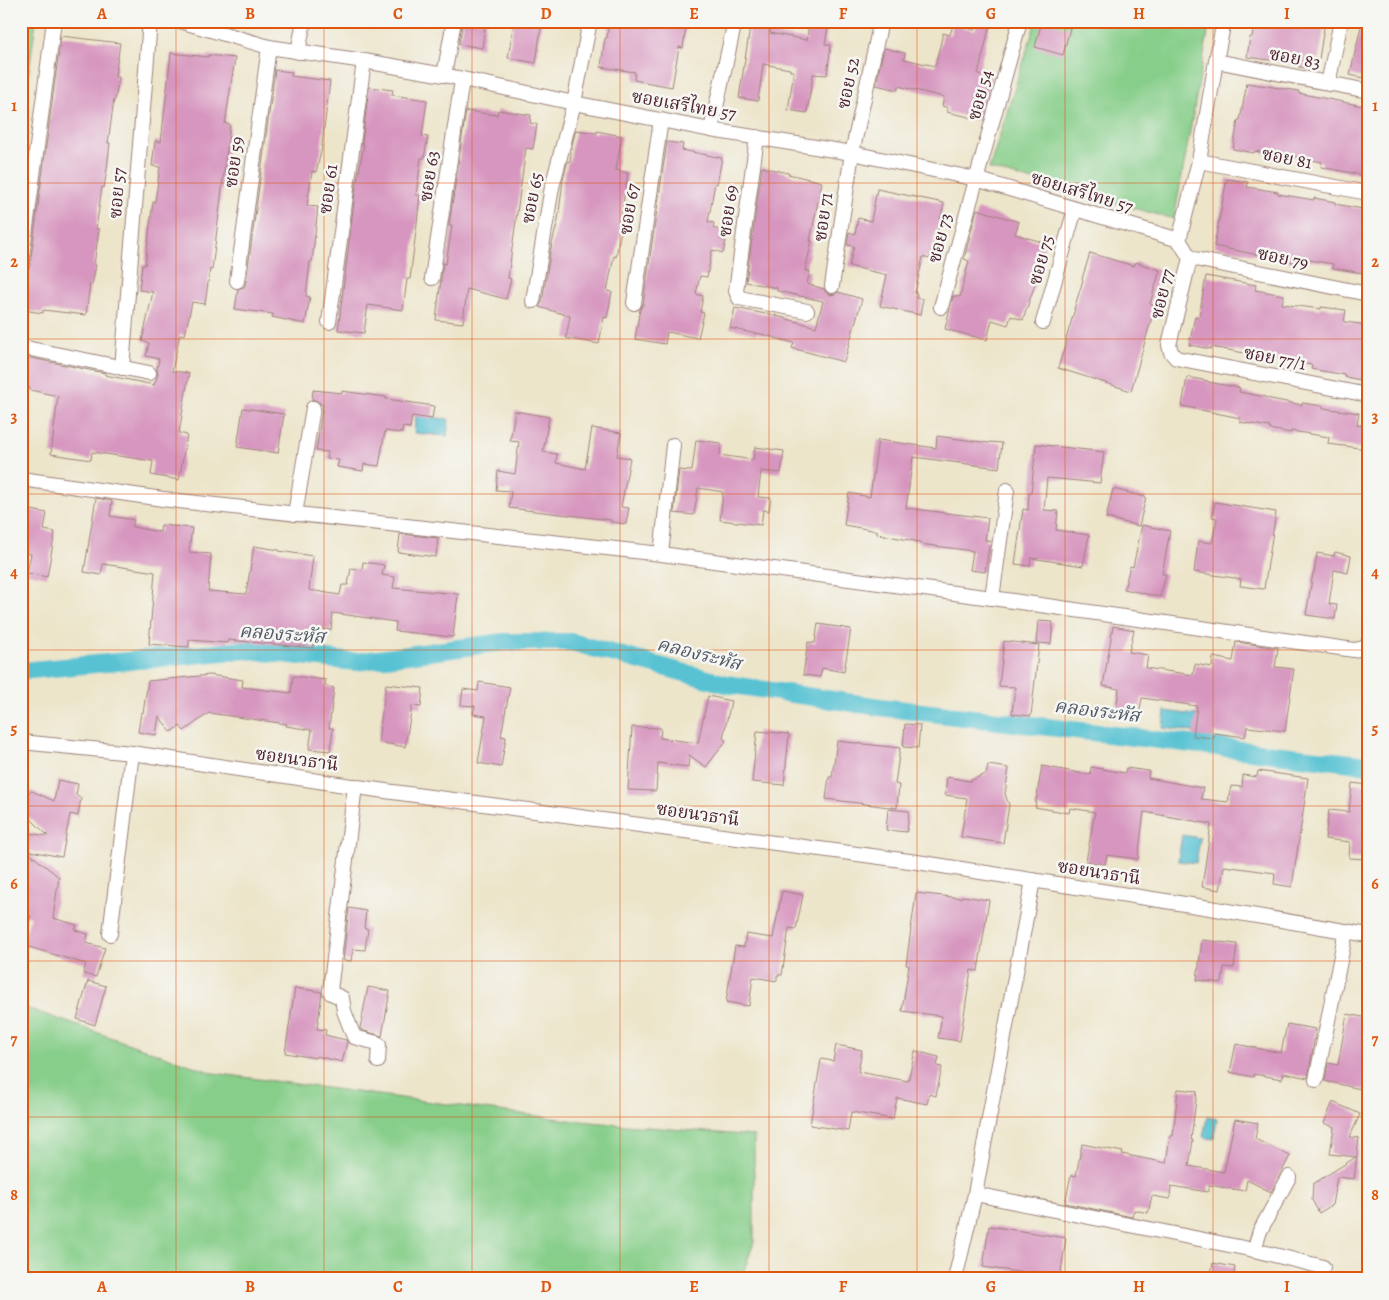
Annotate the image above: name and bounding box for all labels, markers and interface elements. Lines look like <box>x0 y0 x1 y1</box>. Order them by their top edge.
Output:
text: A <box>96 3 108 25</box>
text: B <box>245 3 255 25</box>
text: C <box>393 3 403 25</box>
text: D <box>540 3 552 25</box>
text: E <box>689 3 699 25</box>
text: F <box>839 3 848 25</box>
text: G <box>986 3 996 25</box>
text: H <box>1133 3 1145 25</box>
text: I <box>1284 3 1290 25</box>
street label: ซอย 83 <box>1267 41 1323 75</box>
street label: ซอย 52 <box>831 55 865 111</box>
street label: ซอย 54 <box>961 67 999 123</box>
street label: ซอยเสรีไทย 57 <box>630 84 739 126</box>
text: 1 <box>11 95 17 117</box>
text: 1 <box>1372 95 1378 117</box>
street label: ซอย 59 <box>219 135 249 189</box>
street label: ซอย 81 <box>1260 141 1314 175</box>
street label: ซอย 63 <box>413 149 445 203</box>
street label: ซอย 61 <box>313 162 343 216</box>
street label: ซอยเสรีไทย 57 <box>1028 165 1136 219</box>
street label: ซอย 57 <box>103 166 131 219</box>
street label: ซอย 65 <box>515 170 549 226</box>
street label: ซอย 67 <box>613 181 645 236</box>
street label: ซอย 69 <box>712 183 744 239</box>
street label: ซอย 71 <box>808 191 838 243</box>
street label: ซอย 73 <box>922 210 958 266</box>
street label: ซอย 75 <box>1022 232 1060 288</box>
street label: ซอย 79 <box>1255 241 1311 275</box>
text: 2 <box>10 251 18 273</box>
text: 2 <box>1371 251 1379 273</box>
street label: ซอย 77 <box>1144 266 1180 322</box>
street label: ซอย 77/1 <box>1242 340 1308 376</box>
text: 3 <box>11 406 18 428</box>
text: 3 <box>1372 406 1379 428</box>
text: 4 <box>10 562 18 584</box>
text: 4 <box>1371 562 1379 584</box>
water label: คลองระหัส <box>238 618 328 650</box>
water label: คลองระหัส <box>654 631 746 678</box>
water label: คลองระหัส <box>1053 693 1144 729</box>
text: 5 <box>11 718 18 740</box>
text: 5 <box>1372 718 1379 740</box>
street label: ซอยนวธานี <box>254 741 340 777</box>
street label: ซอยนวธานี <box>655 796 741 832</box>
street label: ซอยนวธานี <box>1056 854 1142 890</box>
text: 6 <box>10 873 18 895</box>
text: 6 <box>1371 873 1379 895</box>
text: 7 <box>11 1029 18 1051</box>
text: 7 <box>1372 1029 1379 1051</box>
text: 8 <box>10 1184 18 1206</box>
text: 8 <box>1371 1184 1379 1206</box>
text: A <box>96 1276 108 1298</box>
text: B <box>245 1276 255 1298</box>
text: C <box>393 1276 403 1298</box>
text: D <box>540 1276 552 1298</box>
text: E <box>689 1276 699 1298</box>
text: F <box>839 1276 848 1298</box>
text: G <box>986 1276 996 1298</box>
text: H <box>1133 1276 1145 1298</box>
text: I <box>1284 1276 1290 1298</box>

